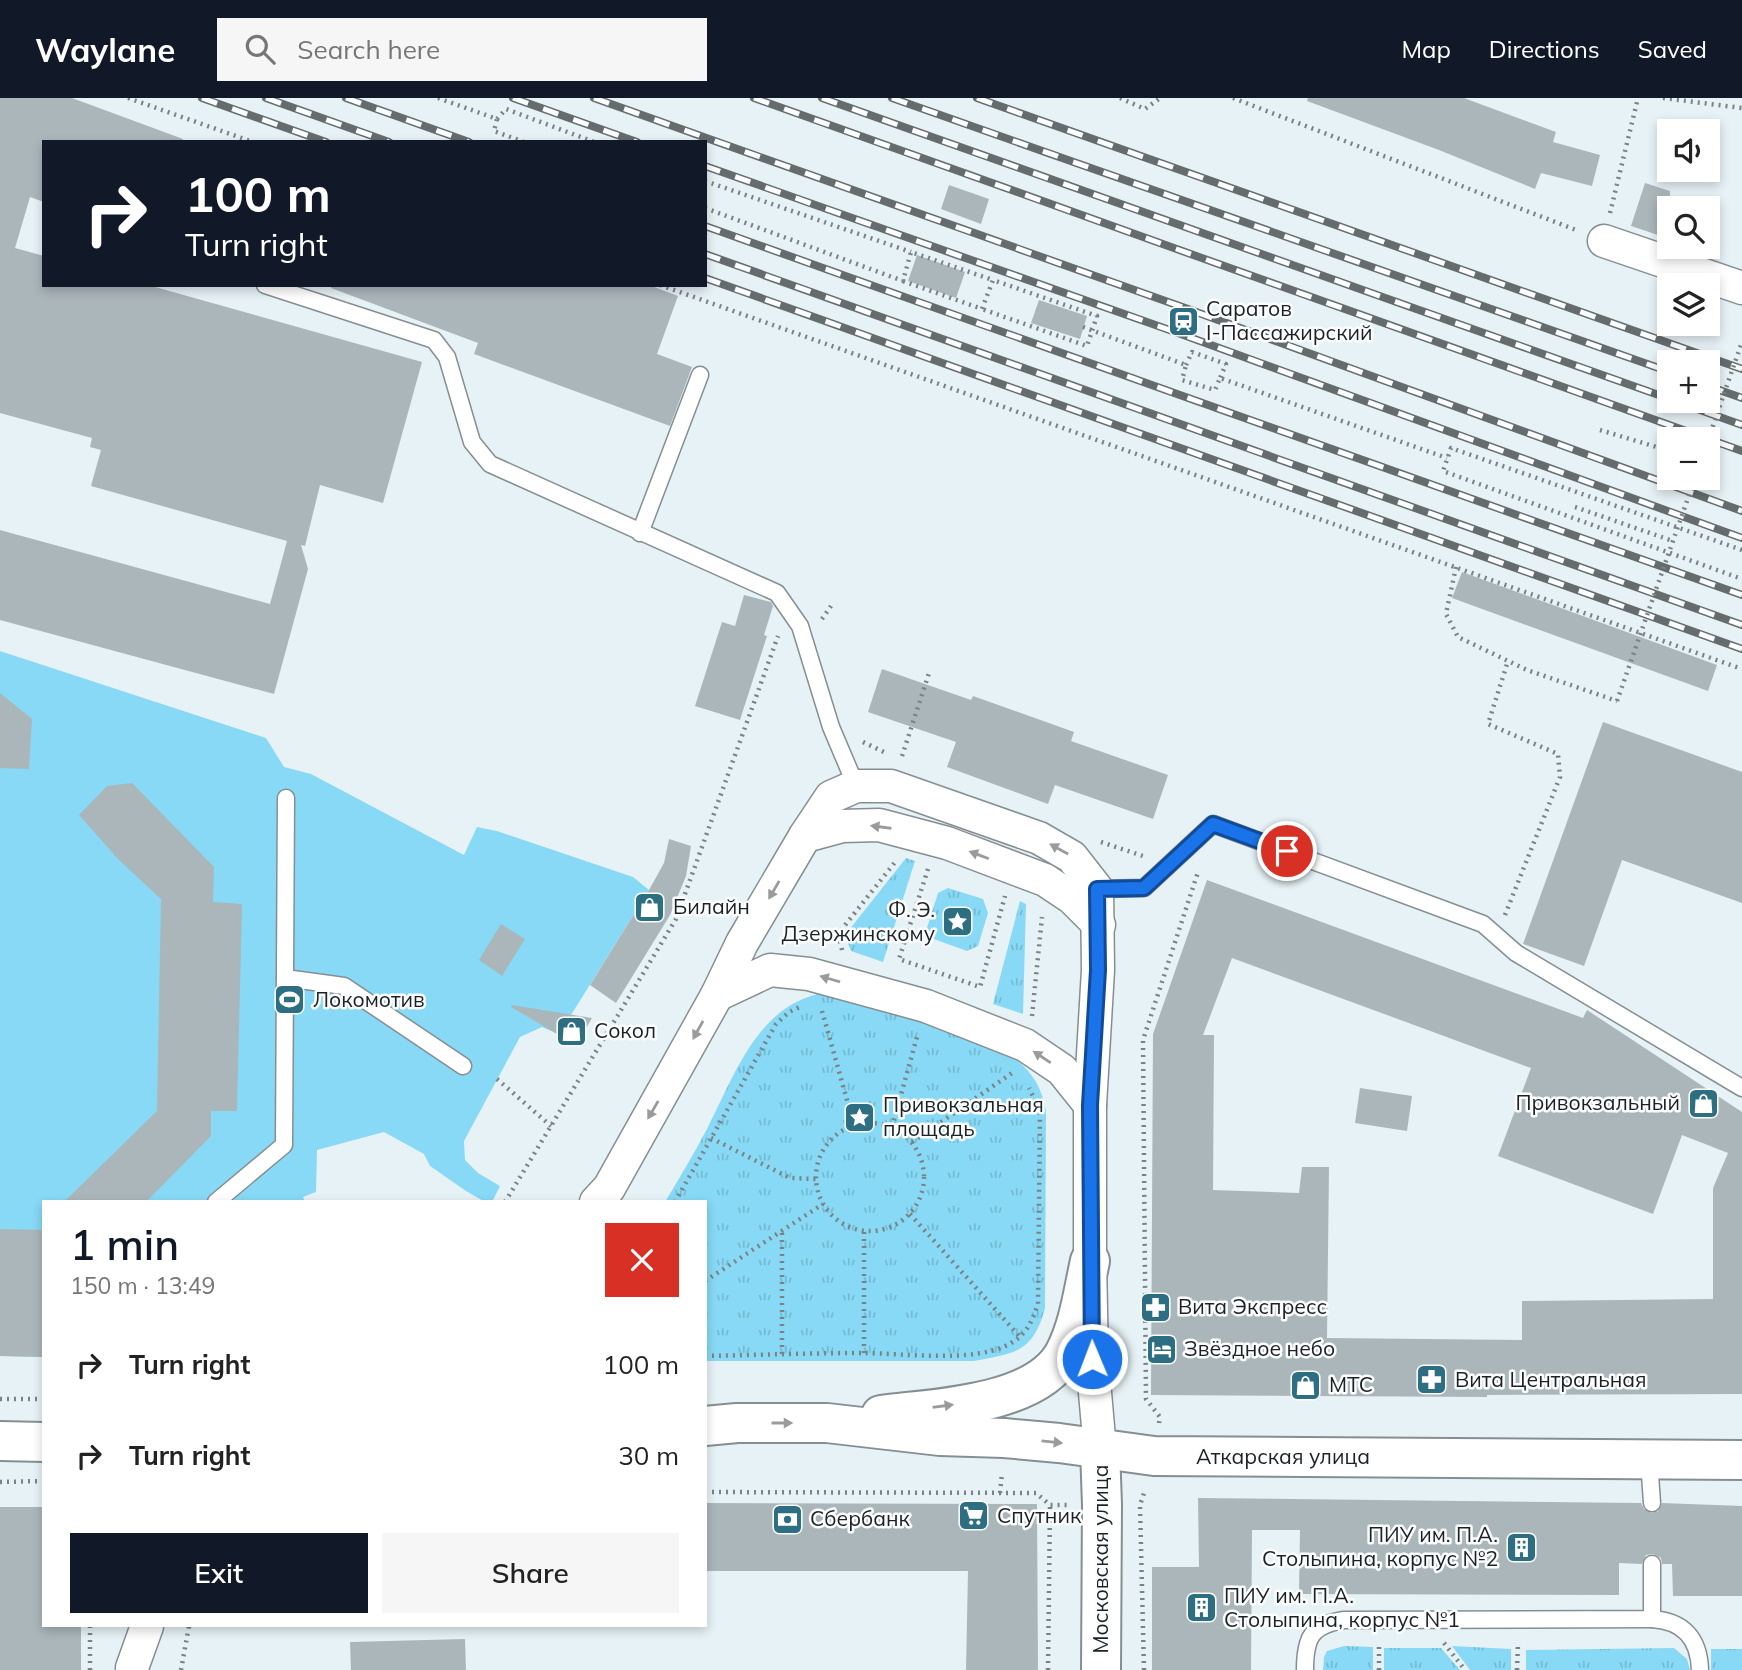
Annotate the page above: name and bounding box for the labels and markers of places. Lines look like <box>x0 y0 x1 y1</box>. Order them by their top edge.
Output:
place label: Саратов I-Пассажирский <box>1206 295 1373 345</box>
station icon: Саратов I-Пассажирский <box>1166 304 1200 338</box>
pin <box>1257 821 1317 881</box>
shop icon: Билайн <box>633 890 667 924</box>
place label: Билайн <box>673 893 750 919</box>
place label: Ф. Э. Дзержинскому <box>781 896 935 946</box>
place icon: Ф. Э. Дзержинскому <box>941 905 975 939</box>
sports icon: Локомотив <box>273 983 307 1017</box>
place label: Локомотив <box>313 986 425 1012</box>
shop icon: Сокол <box>554 1014 588 1048</box>
place label: Сокол <box>594 1017 656 1043</box>
shop icon: Привокзальный <box>1686 1086 1720 1120</box>
place label: Привокзальный <box>1515 1089 1680 1115</box>
place label: Привокзальная площадь <box>883 1091 1044 1141</box>
place icon: Привокзальная площадь <box>843 1100 877 1134</box>
pharmacy icon: Вита Экспресс <box>1138 1290 1172 1324</box>
place label: Вита Экспресс <box>1178 1293 1327 1319</box>
hotel icon: Звёздное небо <box>1144 1332 1178 1366</box>
place label: Звёздное небо <box>1184 1335 1335 1361</box>
pharmacy icon: Вита Центральная <box>1415 1363 1449 1397</box>
place label: Вита Центральная <box>1455 1366 1647 1392</box>
shop icon: МТС <box>1289 1368 1323 1402</box>
place label: МТС <box>1329 1371 1373 1397</box>
supermarket icon: Спутник <box>957 1499 991 1533</box>
bank icon: Сбербанк <box>770 1502 804 1536</box>
place label: Спутник <box>997 1502 1082 1528</box>
place label: Сбербанк <box>810 1505 911 1531</box>
place label: ПИУ им. П.А. Столыпина, корпус №2 <box>1262 1521 1498 1571</box>
building icon: ПИУ им. П.А. Столыпина, корпус №2 <box>1504 1530 1538 1564</box>
place label: ПИУ им. П.А. Столыпина, корпус №1 <box>1224 1582 1460 1632</box>
building icon: ПИУ им. П.А. Столыпина, корпус №1 <box>1184 1591 1218 1625</box>

